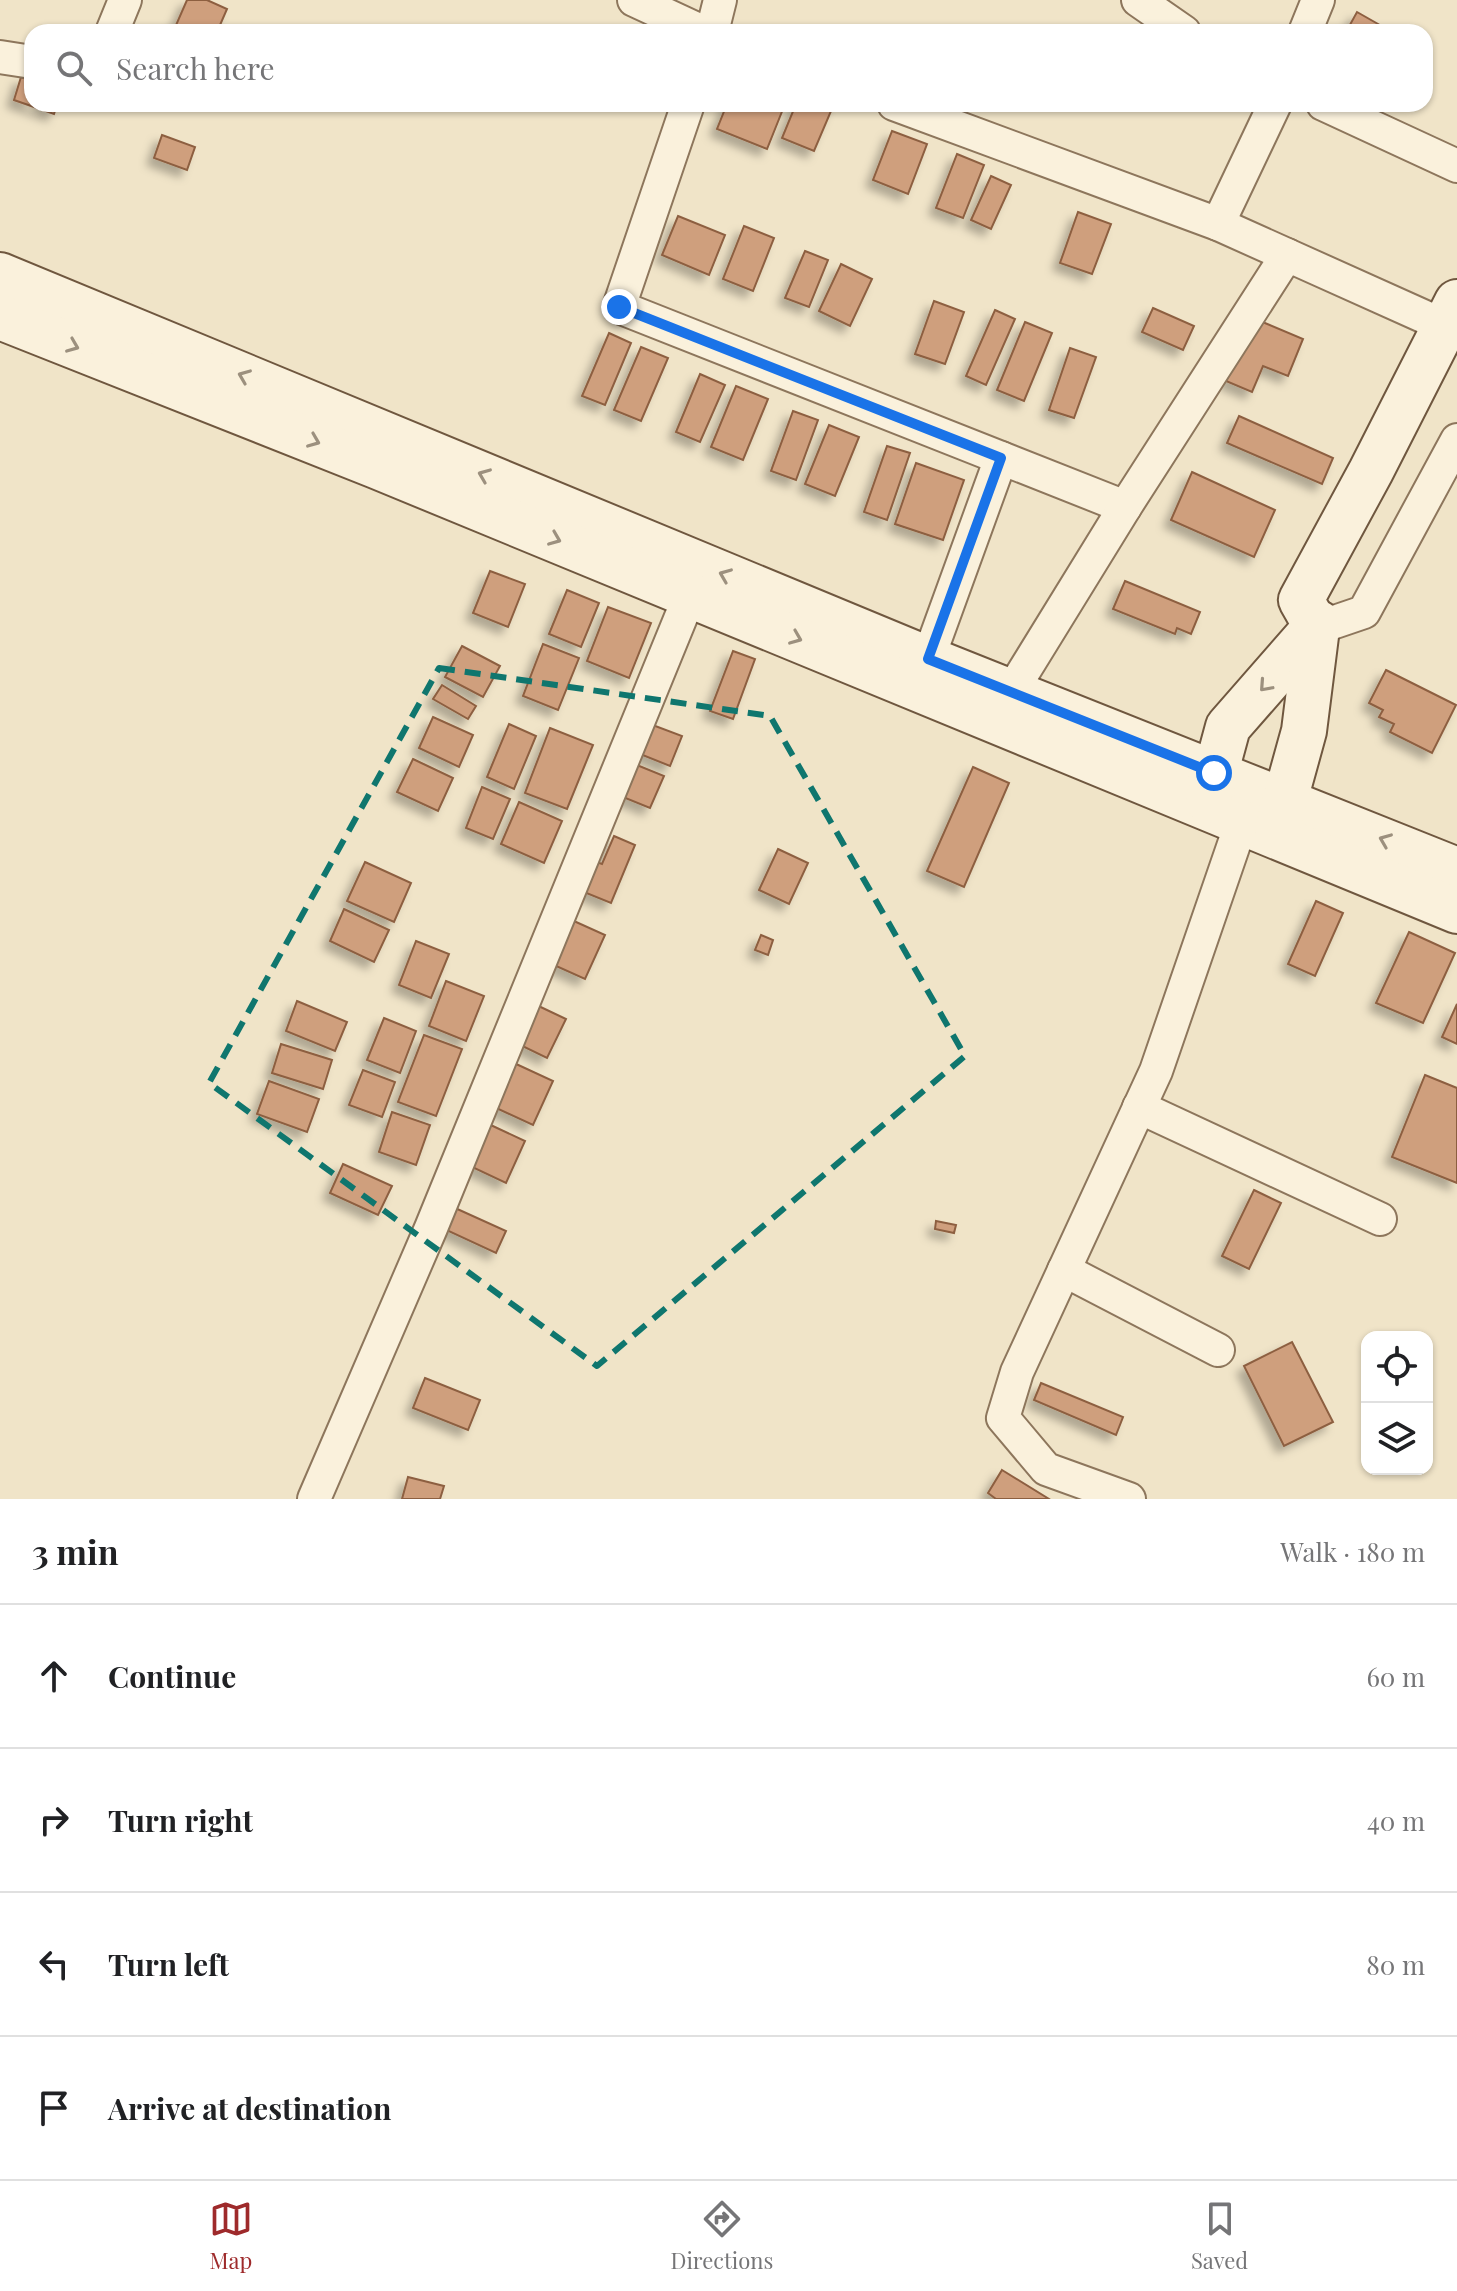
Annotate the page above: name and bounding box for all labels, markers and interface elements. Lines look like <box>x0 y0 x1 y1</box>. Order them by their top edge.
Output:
search box <box>24 24 1433 112</box>
icon: search <box>52 46 96 90</box>
text: Search here <box>116 48 275 88</box>
route end <box>601 289 637 325</box>
one-way arrow <box>65 336 79 353</box>
one-way arrow <box>238 369 252 386</box>
one-way arrow <box>306 431 320 448</box>
one-way arrow <box>478 469 492 485</box>
one-way arrow <box>547 530 561 546</box>
one-way arrow <box>719 568 733 584</box>
one-way arrow <box>788 629 802 645</box>
one-way arrow <box>1260 677 1274 691</box>
route start <box>1196 755 1232 791</box>
one-way arrow <box>1379 834 1393 850</box>
map controls <box>1361 1331 1433 1475</box>
button: locate <box>1361 1331 1433 1403</box>
button: layers <box>1361 1403 1433 1475</box>
text: 3 min <box>32 1528 119 1574</box>
text: Walk · 180 m <box>1280 1534 1425 1569</box>
icon: ahead <box>32 1654 76 1698</box>
text: Continue <box>108 1656 236 1696</box>
text: 60 m <box>1366 1659 1425 1694</box>
icon: right <box>32 1798 76 1842</box>
text: Turn right <box>108 1800 253 1840</box>
text: 40 m <box>1367 1803 1425 1838</box>
icon: left <box>32 1942 76 1986</box>
text: Turn left <box>108 1944 229 1984</box>
text: 80 m <box>1366 1947 1425 1982</box>
icon: arrive <box>32 2086 76 2130</box>
text: Arrive at destination <box>108 2088 391 2128</box>
tab: Map <box>209 2197 253 2275</box>
tab: Directions <box>670 2197 773 2275</box>
tab: Saved <box>1191 2197 1248 2275</box>

